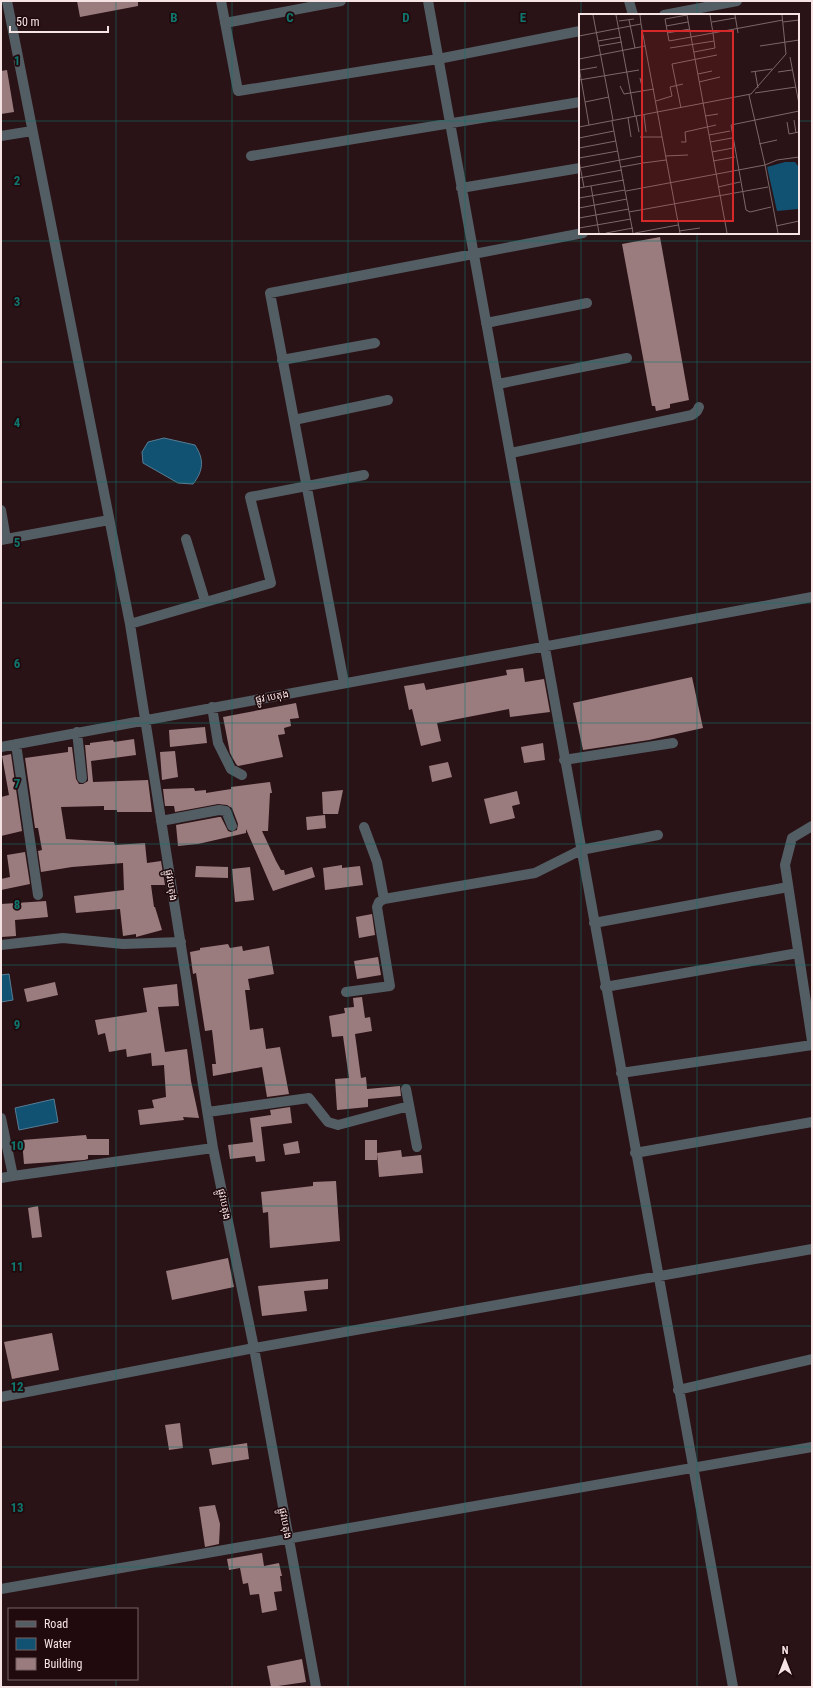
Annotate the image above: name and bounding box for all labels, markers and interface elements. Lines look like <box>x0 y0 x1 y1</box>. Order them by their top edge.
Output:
scale bar <box>10 8 108 34</box>
text: B <box>170 10 178 25</box>
text: C <box>286 10 294 25</box>
text: D <box>402 10 410 25</box>
text: E <box>520 10 527 25</box>
inset map <box>579 14 799 234</box>
text: 50 m <box>16 15 40 29</box>
text: 1 <box>14 53 20 68</box>
text: 2 <box>14 173 21 188</box>
text: 3 <box>14 294 20 309</box>
text: 4 <box>14 415 21 430</box>
text: 5 <box>14 535 21 550</box>
text: 6 <box>14 656 21 671</box>
street label: ផ្លូវ បេតុង <box>254 688 290 709</box>
text: 7 <box>14 776 21 791</box>
street label: ផ្លូវបេតុង <box>160 869 179 902</box>
text: 8 <box>14 897 20 912</box>
text: 9 <box>14 1017 20 1032</box>
text: 10 <box>10 1138 24 1153</box>
street label: ផ្លូវបេតុង <box>212 1188 233 1221</box>
text: 11 <box>10 1259 24 1274</box>
text: 12 <box>10 1379 24 1394</box>
text: 13 <box>10 1500 24 1515</box>
street label: ផ្លូវបេតុង <box>273 1507 294 1540</box>
legend <box>8 1608 138 1680</box>
text: Road <box>44 1617 68 1631</box>
text: Water <box>44 1637 72 1651</box>
north arrow <box>765 1640 805 1680</box>
text: N <box>782 1644 789 1657</box>
text: Building <box>44 1657 82 1671</box>

